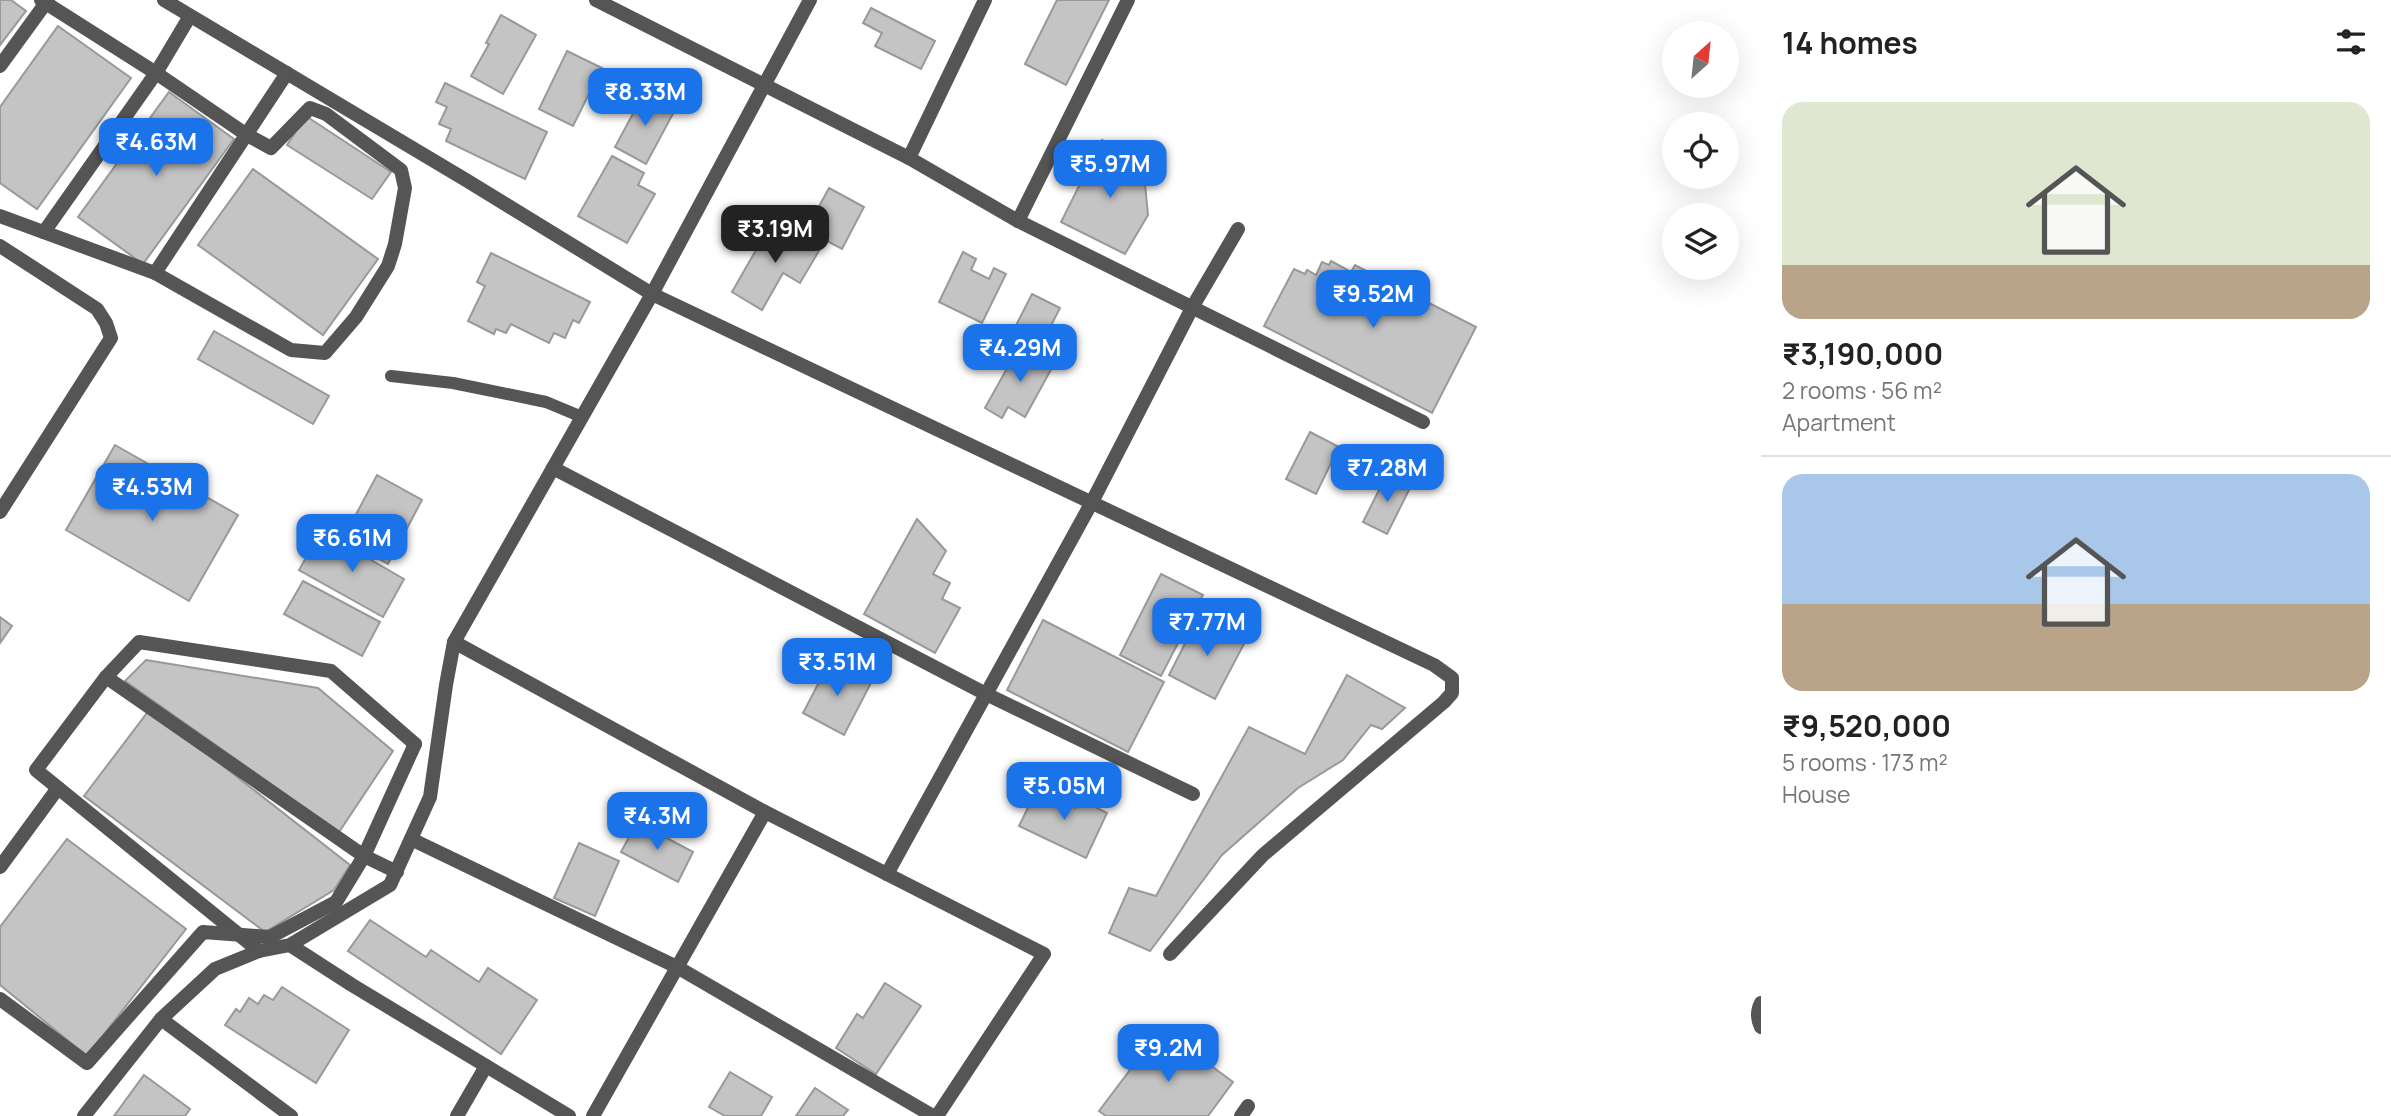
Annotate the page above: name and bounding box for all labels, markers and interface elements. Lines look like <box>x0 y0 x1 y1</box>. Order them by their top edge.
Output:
north arrow <box>1662 21 1740 98</box>
map controls <box>1662 21 1739 280</box>
text: 14 homes <box>1782 22 1918 63</box>
icon: filters <box>2332 23 2370 61</box>
pin: ₹8.33M <box>588 68 702 128</box>
text: ₹8.33M <box>604 75 686 107</box>
button: locate <box>1662 112 1739 189</box>
pin: ₹4.63M <box>99 118 213 178</box>
text: ₹4.63M <box>115 125 197 157</box>
pin: ₹5.97M <box>1053 140 1167 200</box>
text: ₹5.97M <box>1070 147 1150 179</box>
icon: home <box>2013 147 2139 273</box>
button: layers <box>1662 203 1739 280</box>
pin: ₹3.19M <box>718 205 832 265</box>
text: ₹3.19M <box>737 212 813 244</box>
pin: ₹9.52M <box>1316 270 1430 330</box>
text: ₹9.52M <box>1332 277 1414 309</box>
pin: ₹4.29M <box>963 324 1077 384</box>
text: ₹4.29M <box>979 331 1061 363</box>
text: ₹3,190,000 <box>1782 333 1943 374</box>
text: 2 rooms · 56 m² <box>1782 374 1942 406</box>
text: Apartment <box>1782 406 1896 438</box>
pin: ₹7.28M <box>1330 444 1444 504</box>
text: ₹7.28M <box>1347 451 1427 483</box>
pin: ₹4.53M <box>95 463 209 523</box>
text: ₹4.53M <box>111 470 193 502</box>
pin: ₹6.61M <box>295 514 409 574</box>
icon: home <box>2013 519 2139 645</box>
text: ₹6.61M <box>312 521 392 553</box>
pin: ₹7.77M <box>1150 598 1264 658</box>
text: ₹7.77M <box>1168 605 1246 637</box>
pin: ₹3.51M <box>780 638 894 698</box>
text: ₹3.51M <box>798 645 876 677</box>
text: ₹9,520,000 <box>1782 705 1951 746</box>
text: 5 rooms · 173 m² <box>1782 746 1948 778</box>
pin: ₹5.05M <box>1007 762 1121 822</box>
text: ₹5.05M <box>1023 769 1105 801</box>
text: House <box>1782 778 1851 810</box>
pin: ₹4.3M <box>608 792 706 852</box>
text: ₹4.3M <box>623 799 691 831</box>
pin: ₹9.2M <box>1119 1024 1217 1084</box>
text: ₹9.2M <box>1134 1031 1202 1063</box>

